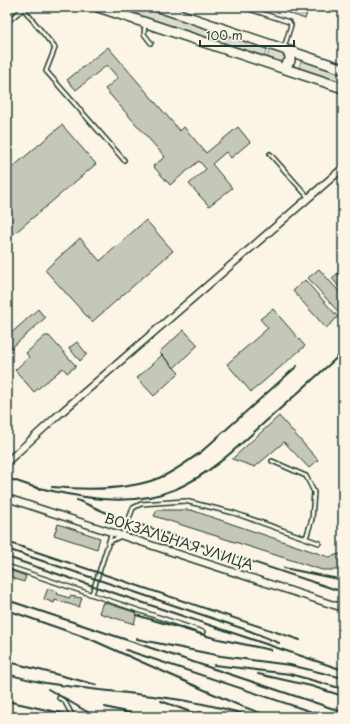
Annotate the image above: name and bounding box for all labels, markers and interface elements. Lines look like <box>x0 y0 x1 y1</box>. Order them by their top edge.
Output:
scale bar <box>200 22 294 48</box>
text: 100 m <box>206 26 243 44</box>
street label: ВОКЗАЛЬНАЯ УЛИЦА <box>102 507 257 575</box>

